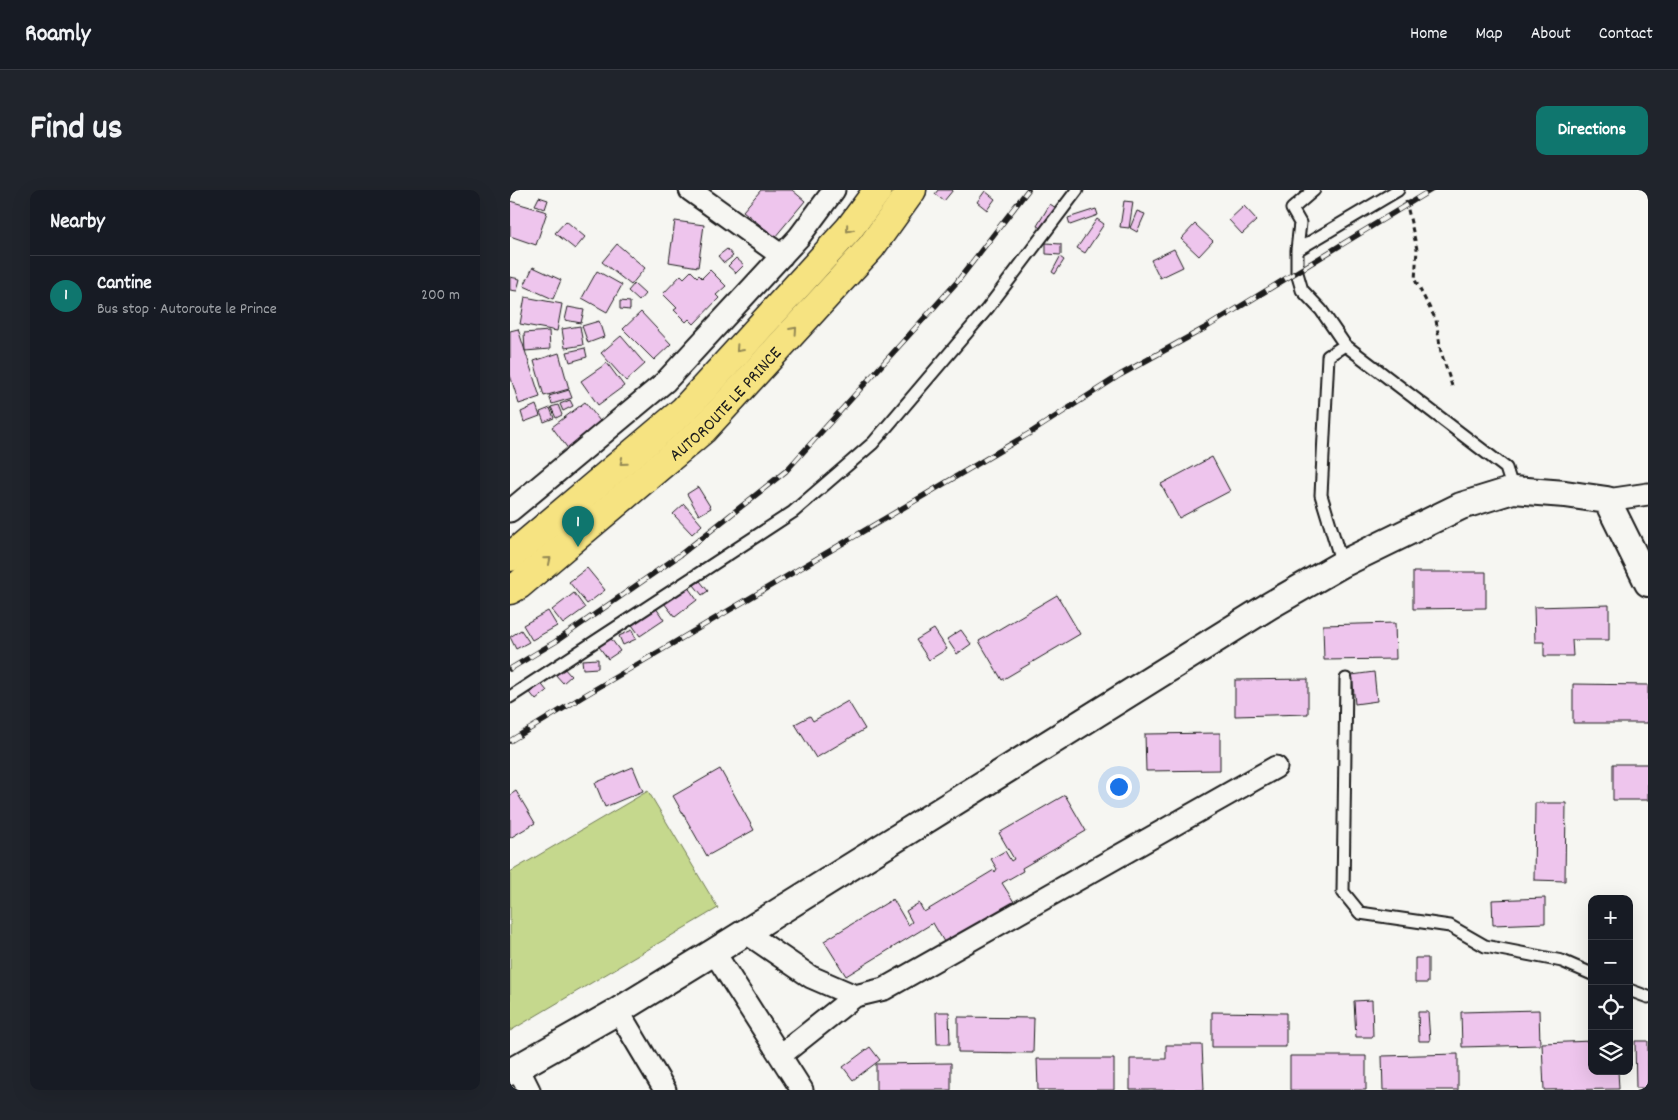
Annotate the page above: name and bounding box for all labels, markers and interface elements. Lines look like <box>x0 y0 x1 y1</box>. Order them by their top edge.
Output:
text: Roamly <box>25 18 91 52</box>
text: Home <box>1410 22 1447 47</box>
text: Map <box>1475 22 1503 47</box>
text: About <box>1531 22 1571 47</box>
text: Contact <box>1599 22 1653 47</box>
text: Find us <box>30 105 122 155</box>
button: Directions <box>1536 106 1648 155</box>
text: Nearby <box>50 208 105 238</box>
one-way arrow <box>846 223 854 232</box>
text: Cantine <box>97 271 152 298</box>
text: 1 <box>64 284 68 307</box>
text: 200 m <box>421 284 460 307</box>
text: Bus stop · Autoroute le Prince <box>97 298 277 321</box>
one-way arrow <box>788 327 797 336</box>
street label: AUTOROUTE LE PRINCE <box>665 342 788 468</box>
one-way arrow <box>736 344 745 353</box>
one-way arrow <box>619 456 628 465</box>
pin: 1 <box>562 506 594 547</box>
one-way arrow <box>543 557 552 566</box>
your location <box>1106 774 1132 800</box>
map controls <box>1588 895 1633 1075</box>
button: + <box>1588 895 1633 940</box>
button: − <box>1588 940 1633 985</box>
button: locate <box>1588 985 1633 1030</box>
button: layers <box>1588 1030 1633 1075</box>

